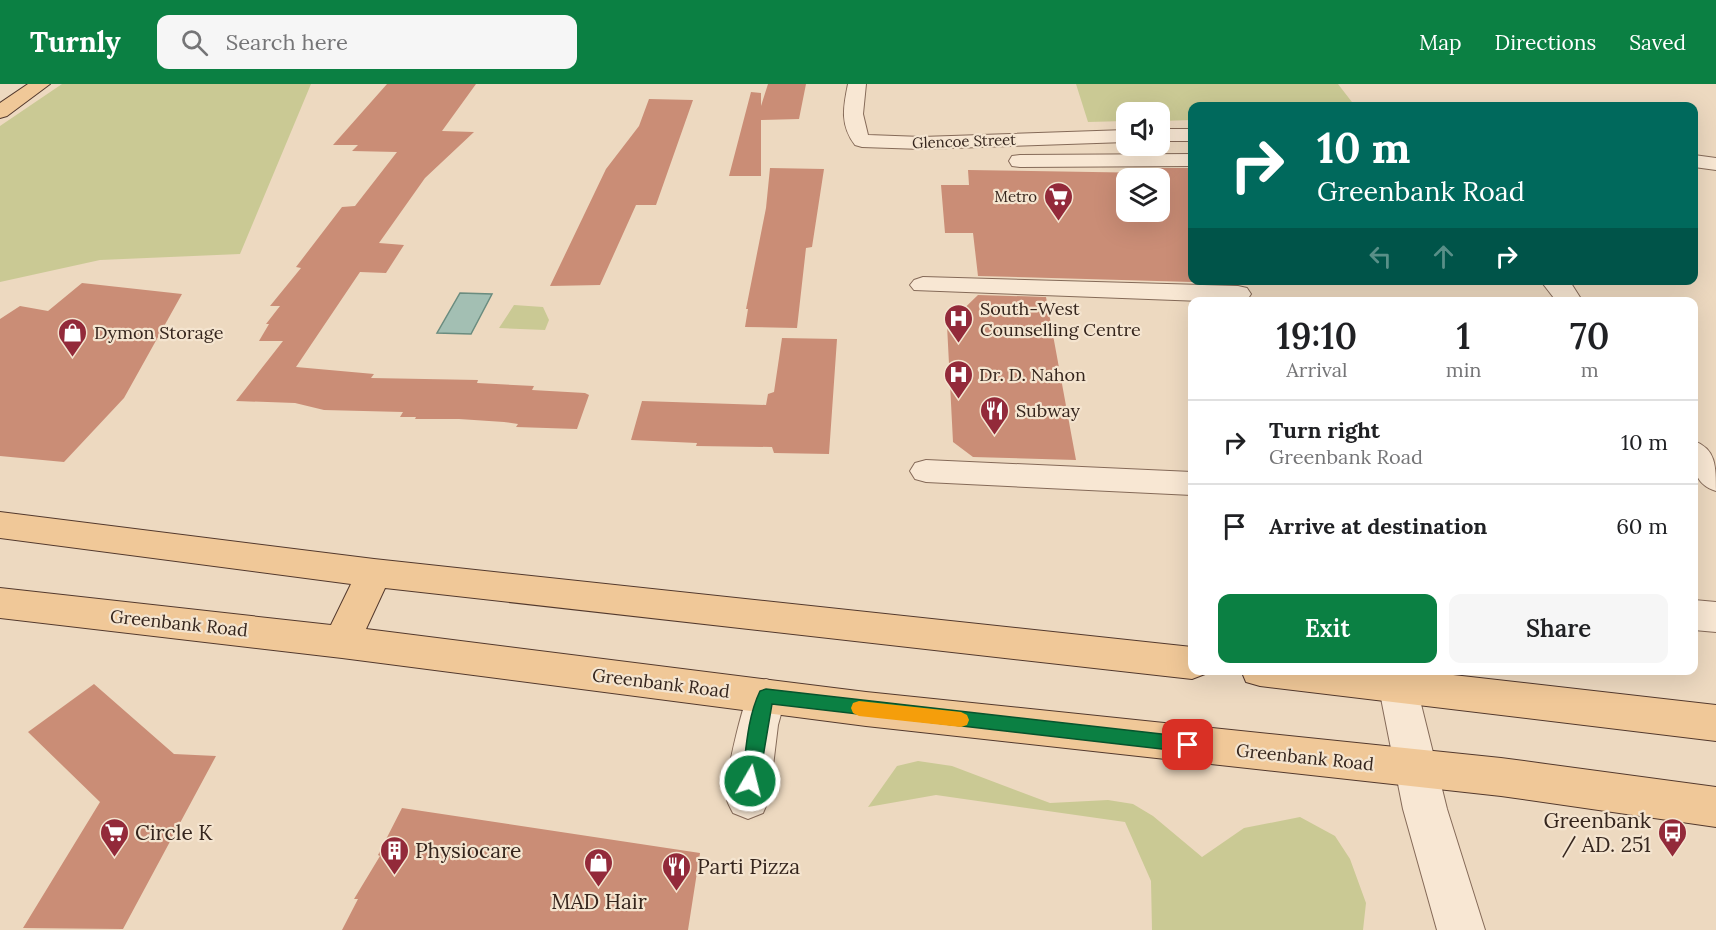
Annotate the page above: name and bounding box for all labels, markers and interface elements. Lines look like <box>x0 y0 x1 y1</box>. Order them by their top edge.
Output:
search box <box>157 15 577 69</box>
text: Turnly <box>30 24 121 60</box>
icon: search <box>178 26 211 59</box>
text: Search here <box>226 28 348 56</box>
text: Map <box>1419 29 1462 56</box>
text: Directions <box>1495 29 1596 56</box>
text: Saved <box>1629 29 1686 56</box>
map controls <box>1116 102 1170 222</box>
button: sound <box>1116 102 1170 156</box>
text: 10 m <box>1317 121 1410 175</box>
icon: right <box>1218 126 1296 204</box>
street label: Glencoe Street <box>912 130 1016 152</box>
button: layers <box>1116 168 1170 222</box>
text: Greenbank Road <box>1317 174 1525 208</box>
supermarket icon: Metro <box>1042 180 1074 222</box>
place label: Metro <box>994 187 1037 206</box>
icon: left <box>1364 240 1397 273</box>
icon: ahead <box>1427 240 1460 273</box>
icon: right <box>1490 240 1523 273</box>
place label: South-West Counselling Centre <box>980 297 1141 341</box>
hospital icon: South-West Counselling Centre <box>943 302 975 344</box>
text: 19:10 <box>1277 313 1357 359</box>
text: 1 <box>1457 313 1471 359</box>
text: 70 <box>1570 313 1609 359</box>
shop icon: Dymon Storage <box>57 316 89 358</box>
place label: Dymon Storage <box>94 321 224 344</box>
text: Arrival <box>1286 357 1347 382</box>
text: min <box>1446 357 1481 382</box>
text: m <box>1581 357 1599 382</box>
hospital icon: Dr. D. Nahon <box>942 358 974 400</box>
place label: Dr. D. Nahon <box>979 363 1086 386</box>
restaurant icon: Subway <box>979 394 1011 436</box>
place label: Subway <box>1016 399 1081 422</box>
text: Turn right <box>1269 416 1380 444</box>
icon: right <box>1218 426 1251 459</box>
text: 10 m <box>1621 428 1668 456</box>
text: Greenbank Road <box>1269 444 1423 469</box>
icon: arrive <box>1218 510 1251 543</box>
text: Arrive at destination <box>1269 512 1487 540</box>
text: 60 m <box>1616 512 1668 540</box>
button: Exit <box>1218 594 1437 663</box>
button: Share <box>1449 594 1668 663</box>
street label: Greenbank Road <box>109 604 249 642</box>
street label: Greenbank Road <box>591 663 731 703</box>
pin <box>1162 719 1213 770</box>
icon: arrive <box>1171 728 1204 761</box>
street label: Greenbank Road <box>1235 738 1375 776</box>
position arrow <box>718 749 782 813</box>
place label: Greenbank / AD. 251 <box>1544 807 1652 858</box>
supermarket icon: Circle K <box>98 816 130 858</box>
bus stop icon: Greenbank / AD. 251 <box>1656 816 1688 858</box>
place label: Circle K <box>135 819 213 846</box>
building icon: Physiocare <box>378 834 410 876</box>
place label: Physiocare <box>415 837 521 864</box>
shop icon: MAD Hair <box>583 846 615 888</box>
restaurant icon: Parti Pizza <box>660 850 692 892</box>
place label: Parti Pizza <box>697 853 800 880</box>
place label: MAD Hair <box>551 888 647 915</box>

